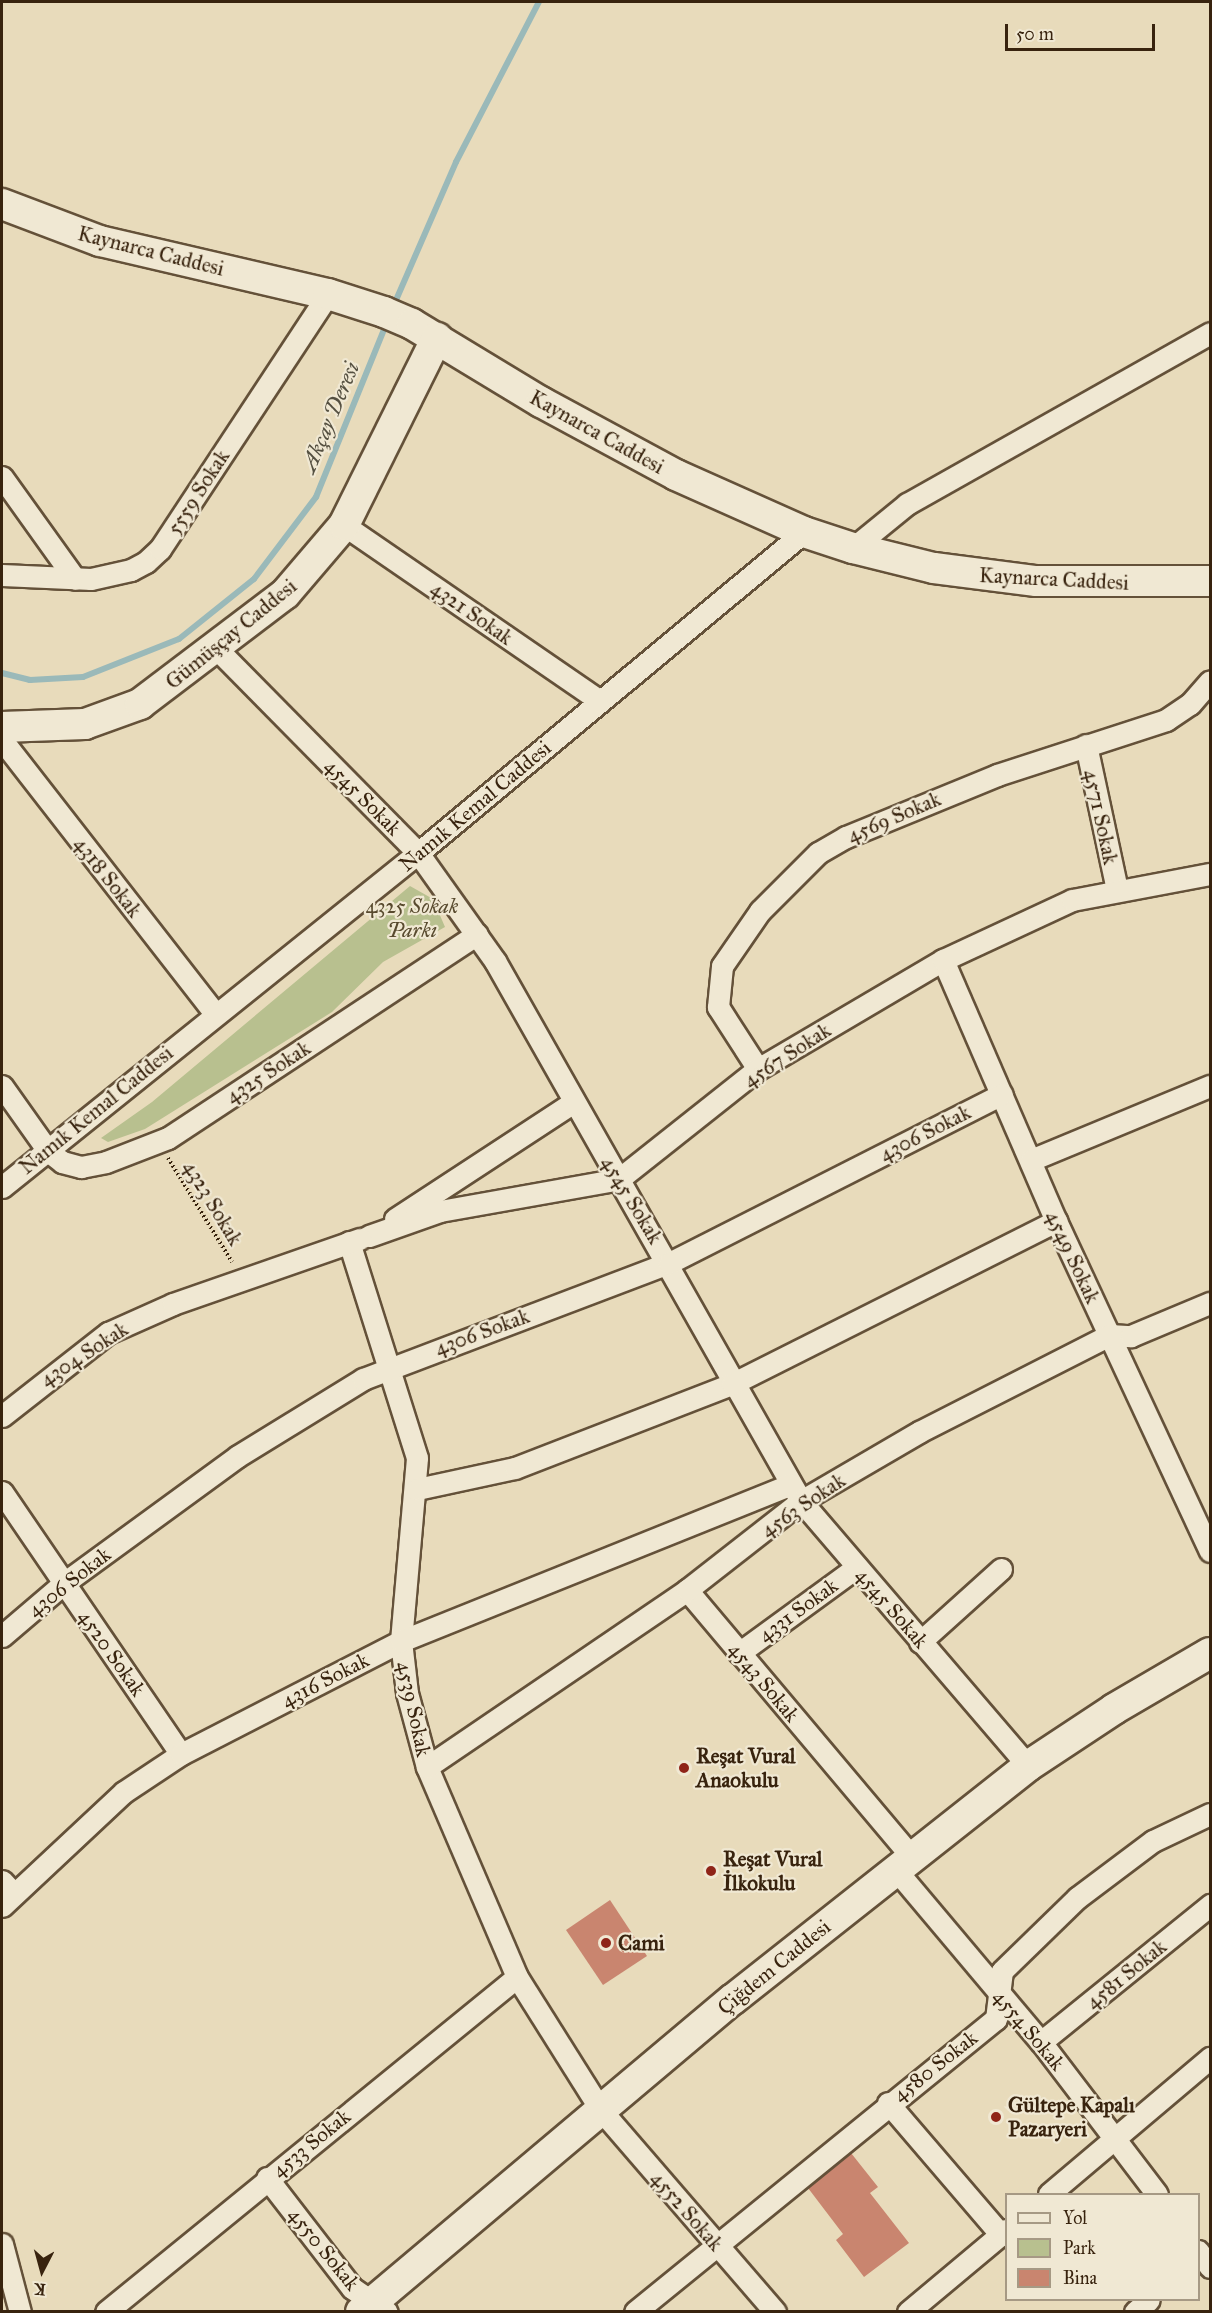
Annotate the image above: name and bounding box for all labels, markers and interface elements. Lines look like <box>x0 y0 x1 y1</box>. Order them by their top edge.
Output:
scale bar <box>1008 12 1158 50</box>
text: 50 m <box>1016 23 1054 45</box>
street label: Kaynarca Caddesi <box>75 221 227 281</box>
water label: Akçay Deresi <box>295 358 365 476</box>
street label: Kaynarca Caddesi <box>525 385 669 479</box>
street label: 5559 Sokak <box>161 445 235 539</box>
street label: Kaynarca Caddesi <box>978 562 1130 596</box>
street label: Gümüşçay Caddesi <box>160 573 302 695</box>
street label: 4321 Sokak <box>426 576 518 650</box>
street label: Namık Kemal Caddesi <box>394 735 556 877</box>
street label: 4545 Sokak <box>319 753 407 841</box>
street label: 4571 Sokak <box>1079 767 1123 867</box>
street label: 4569 Sokak <box>843 786 945 848</box>
street label: 4318 Sokak <box>69 832 147 922</box>
park label: 4325 Sokak Parkı <box>366 893 458 943</box>
street label: 4567 Sokak <box>739 1017 835 1093</box>
street label: 4325 Sokak <box>221 1035 315 1109</box>
street label: Namık Kemal Caddesi <box>14 1040 178 1180</box>
street label: 4306 Sokak <box>875 1099 975 1167</box>
street label: 4545 Sokak <box>596 1152 668 1248</box>
street label: 4323 Sokak <box>178 1156 248 1250</box>
street label: 4549 Sokak <box>1041 1207 1105 1307</box>
street label: 4306 Sokak <box>431 1303 533 1361</box>
street label: 4304 Sokak <box>35 1316 133 1392</box>
street label: 4563 Sokak <box>756 1468 850 1542</box>
street label: 4306 Sokak <box>22 1542 116 1622</box>
street label: 4545 Sokak <box>850 1563 934 1653</box>
street label: 4331 Sokak <box>753 1573 843 1647</box>
street label: 4520 Sokak <box>73 1605 151 1701</box>
street label: 4543 Sokak <box>723 1637 805 1727</box>
street label: 4316 Sokak <box>277 1647 373 1713</box>
street label: 4539 Sokak <box>392 1659 436 1759</box>
place label: Reşat Vural Anaokulu <box>696 1743 795 1793</box>
marker: Reşat Vural Anaokulu <box>677 1761 691 1775</box>
place label: Reşat Vural İlkokulu <box>723 1846 822 1896</box>
marker: Reşat Vural İlkokulu <box>704 1864 718 1878</box>
street label: Çiğdem Caddesi <box>713 1914 835 2020</box>
place label: Cami <box>618 1930 665 1956</box>
street label: 4581 Sokak <box>1081 1934 1171 2014</box>
marker: Cami <box>599 1936 613 1950</box>
street label: 4554 Sokak <box>988 1984 1070 2076</box>
street label: 4580 Sokak <box>888 2025 982 2107</box>
place label: Gültepe Kapalı Pazaryeri <box>1008 2092 1135 2142</box>
street label: 4533 Sokak <box>267 2104 355 2182</box>
marker: Gültepe Kapalı Pazaryeri <box>989 2110 1003 2124</box>
street label: 4552 Sokak <box>646 2166 728 2256</box>
legend <box>1005 2193 1200 2301</box>
street label: 4550 Sokak <box>283 2203 365 2295</box>
text: Yol <box>1063 2207 1087 2229</box>
text: Park <box>1063 2237 1096 2259</box>
north arrow <box>12 2241 72 2301</box>
text: Bina <box>1063 2267 1097 2289</box>
text: K <box>33 2279 47 2299</box>

